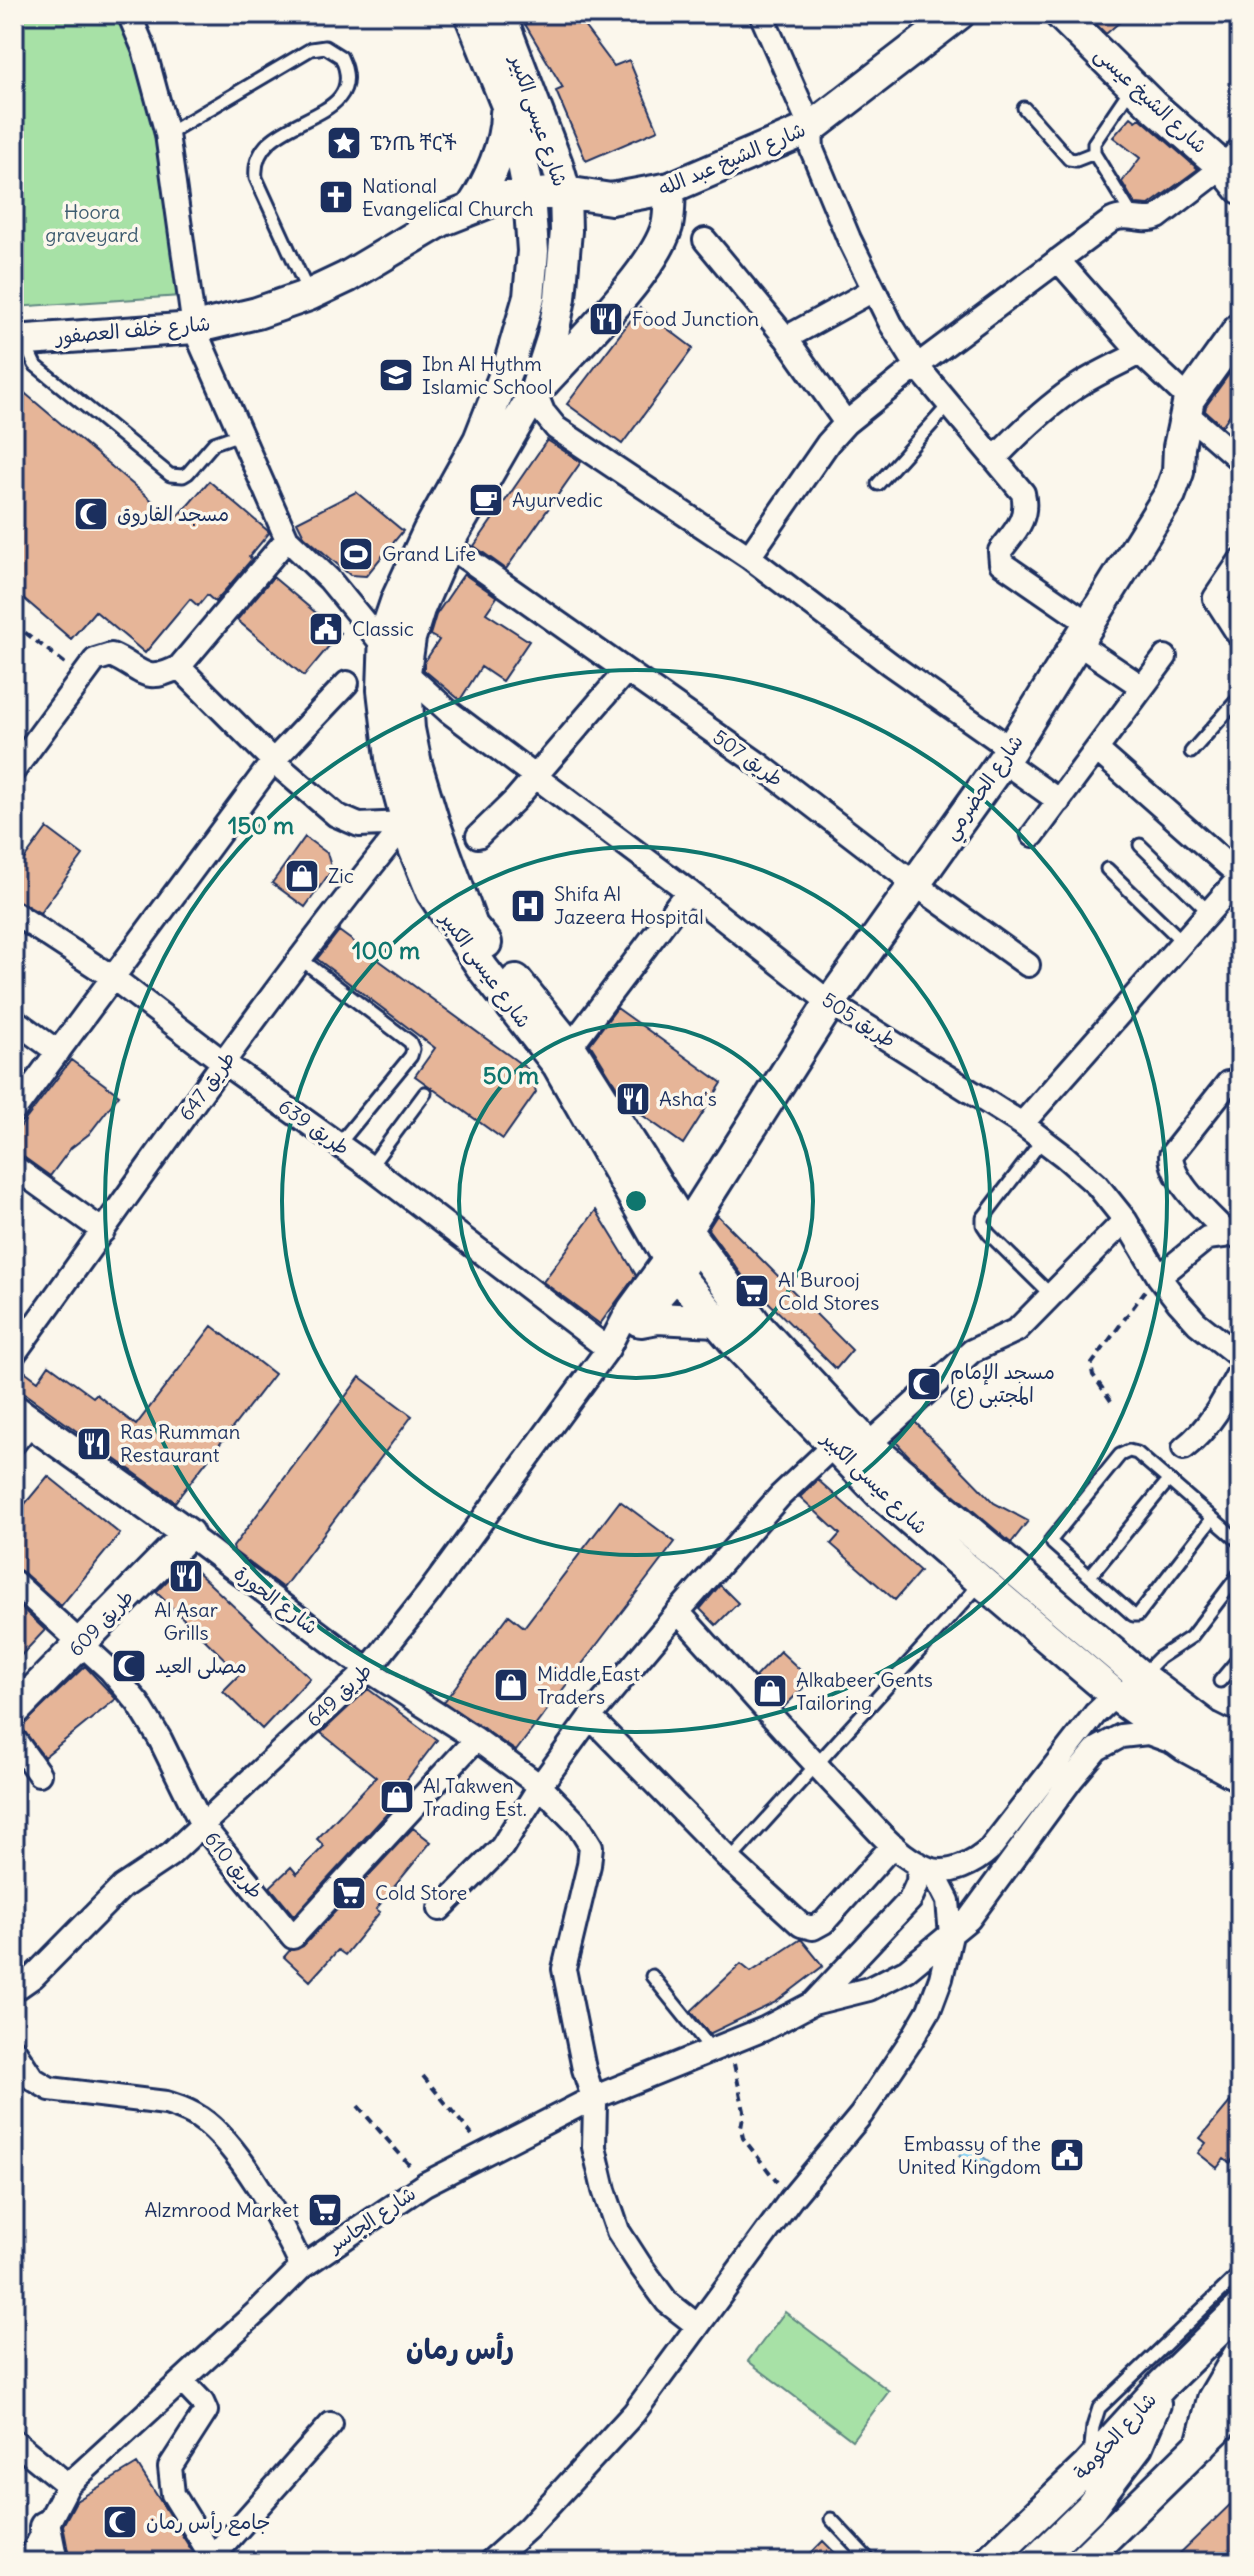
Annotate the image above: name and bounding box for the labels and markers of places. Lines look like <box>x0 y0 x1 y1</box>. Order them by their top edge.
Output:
place icon: ፔንጤ ቸርች <box>325 124 363 162</box>
place label: ፔንጤ ቸርች <box>370 130 457 155</box>
place label: National Evangelical Church <box>362 173 534 221</box>
church icon: National Evangelical Church <box>317 178 355 216</box>
restaurant icon: Food Junction <box>587 300 625 338</box>
place label: Food Junction <box>632 306 759 331</box>
place label: Ibn Al Hythm Islamic School <box>422 351 552 399</box>
school or university icon: Ibn Al Hythm Islamic School <box>377 356 415 394</box>
cafe icon: Ayurvedic <box>467 481 505 519</box>
place label: Ayurvedic <box>512 487 603 512</box>
mosque icon: مسجد الفاروق <box>72 495 110 533</box>
place label: مسجد الفاروق <box>117 501 229 527</box>
sports icon: Grand Life <box>337 535 375 573</box>
place label: Grand Life <box>382 541 476 566</box>
public building icon: Classic <box>307 610 345 648</box>
place label: Classic <box>352 616 414 641</box>
shop icon: Zic <box>283 857 321 895</box>
place label: Zic <box>328 863 354 888</box>
place label: Shifa Al Jazeera Hospital <box>554 881 704 929</box>
hospital icon: Shifa Al Jazeera Hospital <box>509 887 547 925</box>
restaurant icon: Asha's <box>614 1080 652 1118</box>
place label: Asha's <box>659 1086 717 1111</box>
centre of rings <box>622 1187 650 1215</box>
place label: Al Burooj Cold Stores <box>778 1267 879 1315</box>
supermarket icon: Al Burooj Cold Stores <box>733 1272 771 1310</box>
place label: مسجد الإمام المجتبى (ع) <box>950 1359 1055 1409</box>
mosque icon: مسجد الإمام المجتبى (ع) <box>905 1365 943 1403</box>
place label: Ras Rumman Restaurant <box>120 1419 240 1467</box>
restaurant icon: Ras Rumman Restaurant <box>75 1425 113 1463</box>
restaurant icon: Al Asar Grills <box>167 1557 205 1595</box>
place label: Al Asar Grills <box>154 1597 218 1645</box>
mosque icon: مصلى العيد <box>110 1647 148 1685</box>
place label: مصلى العيد <box>155 1653 247 1679</box>
place label: Middle East Traders <box>537 1661 640 1709</box>
shop icon: Middle East Traders <box>492 1666 530 1704</box>
place label: Alkabeer Gents Tailoring <box>796 1667 933 1715</box>
shop icon: Alkabeer Gents Tailoring <box>751 1672 789 1710</box>
place label: Al Takwen Trading Est. <box>423 1773 527 1821</box>
shop icon: Al Takwen Trading Est. <box>378 1778 416 1816</box>
supermarket icon: Cold Store <box>330 1874 368 1912</box>
place label: Cold Store <box>375 1880 467 1905</box>
place label: Embassy of the United Kingdom <box>898 2131 1041 2179</box>
public building icon: Embassy of the United Kingdom <box>1048 2136 1086 2174</box>
supermarket icon: Alzmrood Market <box>306 2191 344 2229</box>
place label: Alzmrood Market <box>144 2197 299 2222</box>
mosque icon: جامع رأس رمان <box>101 2503 139 2541</box>
place label: جامع رأس رمان <box>146 2509 270 2537</box>

